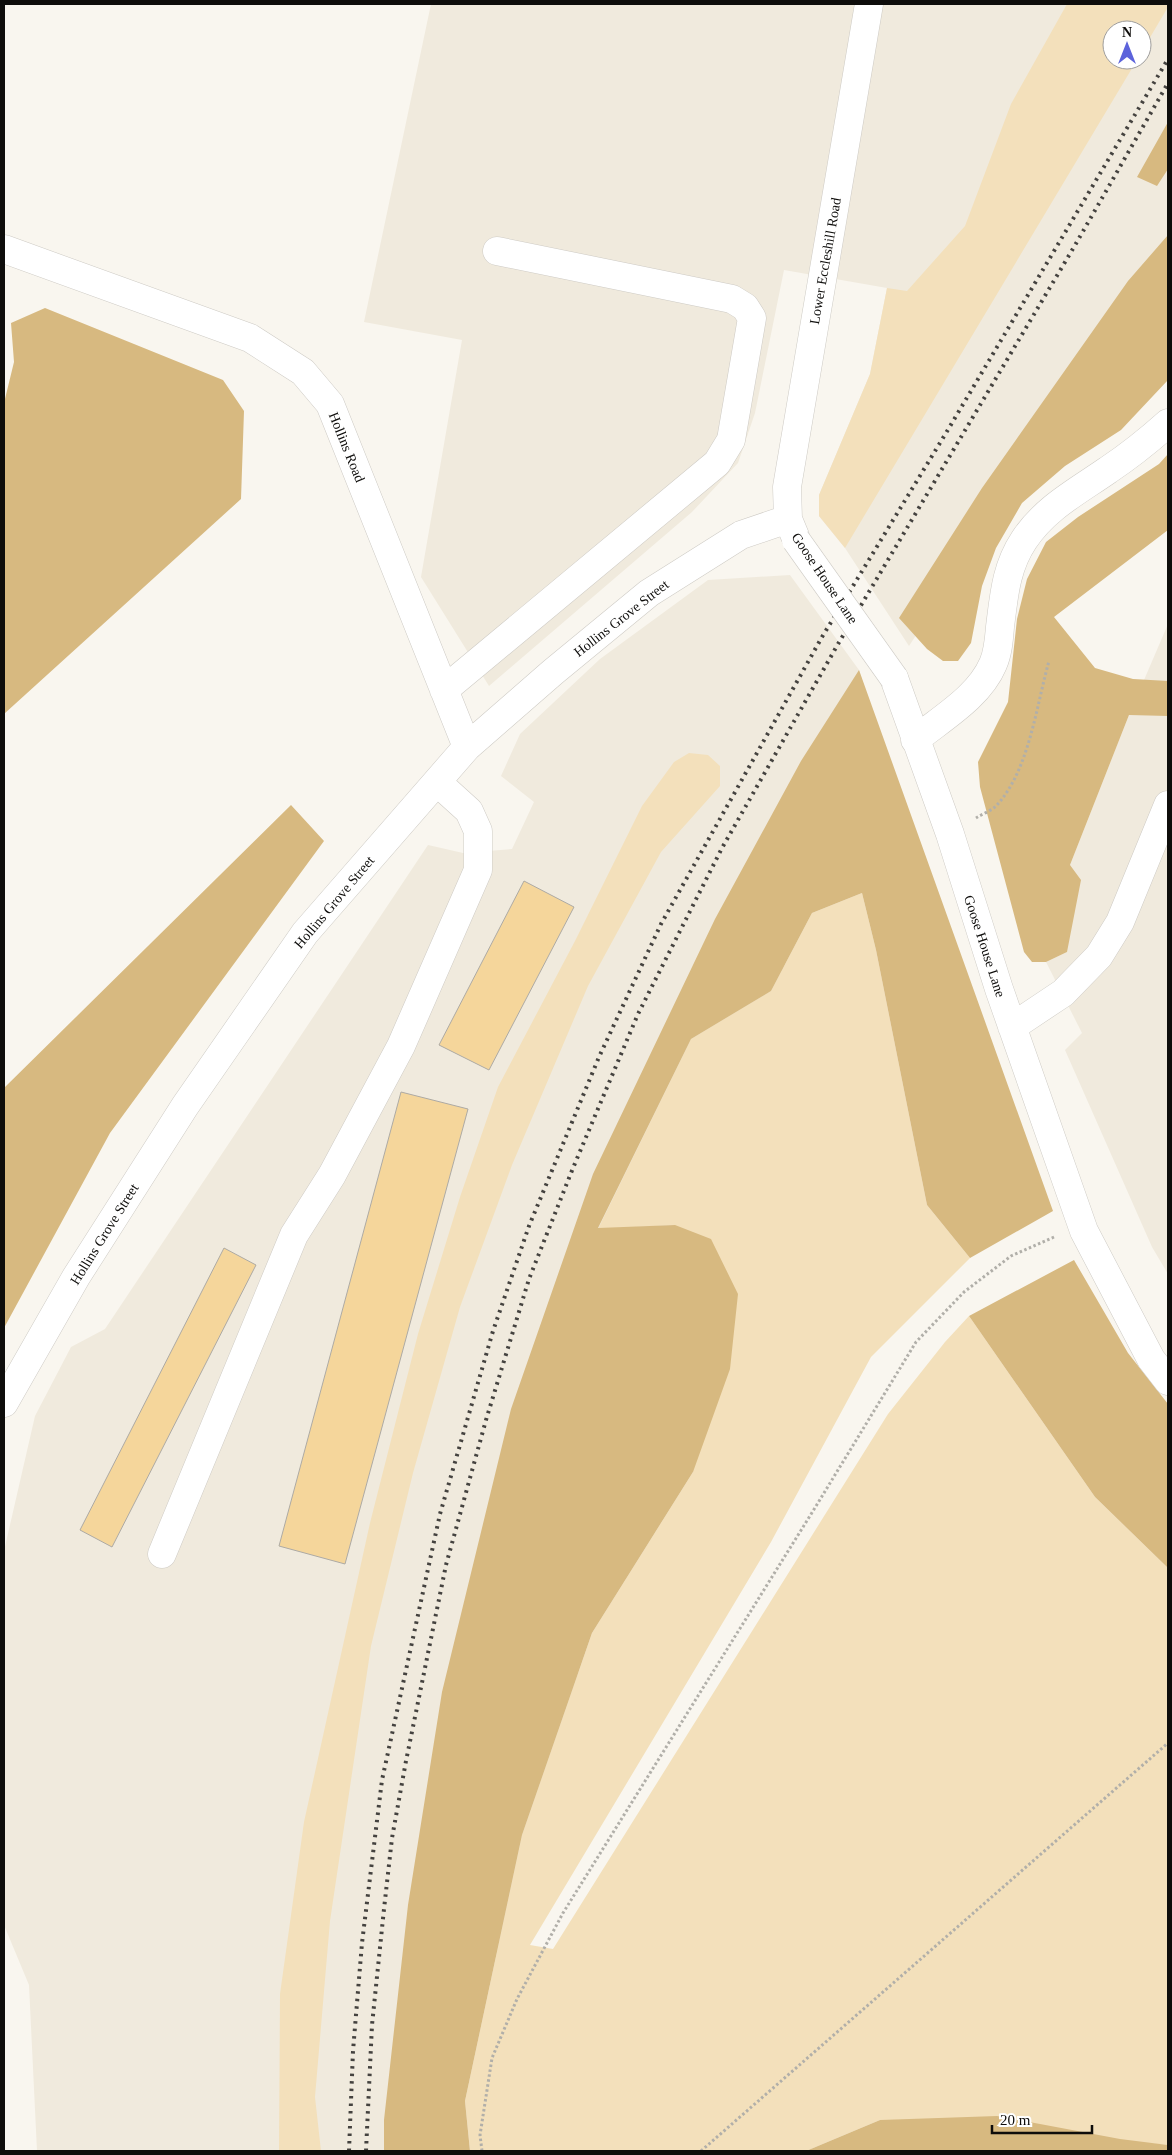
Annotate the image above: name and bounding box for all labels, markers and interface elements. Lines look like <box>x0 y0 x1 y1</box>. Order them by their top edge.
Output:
north arrow <box>1102 20 1152 70</box>
text: N <box>1122 25 1132 40</box>
street label: Lower Eccleshill Road <box>807 197 844 326</box>
street label: Hollins Road <box>326 410 367 484</box>
street label: Goose House Lane <box>789 530 861 627</box>
street label: Hollins Grove Street <box>571 577 672 660</box>
street label: Hollins Grove Street <box>291 853 377 952</box>
street label: Goose House Lane <box>961 893 1008 999</box>
street label: Hollins Grove Street <box>67 1181 142 1287</box>
scale bar <box>992 2102 1092 2134</box>
text: 20 m <box>1000 2112 1031 2128</box>

